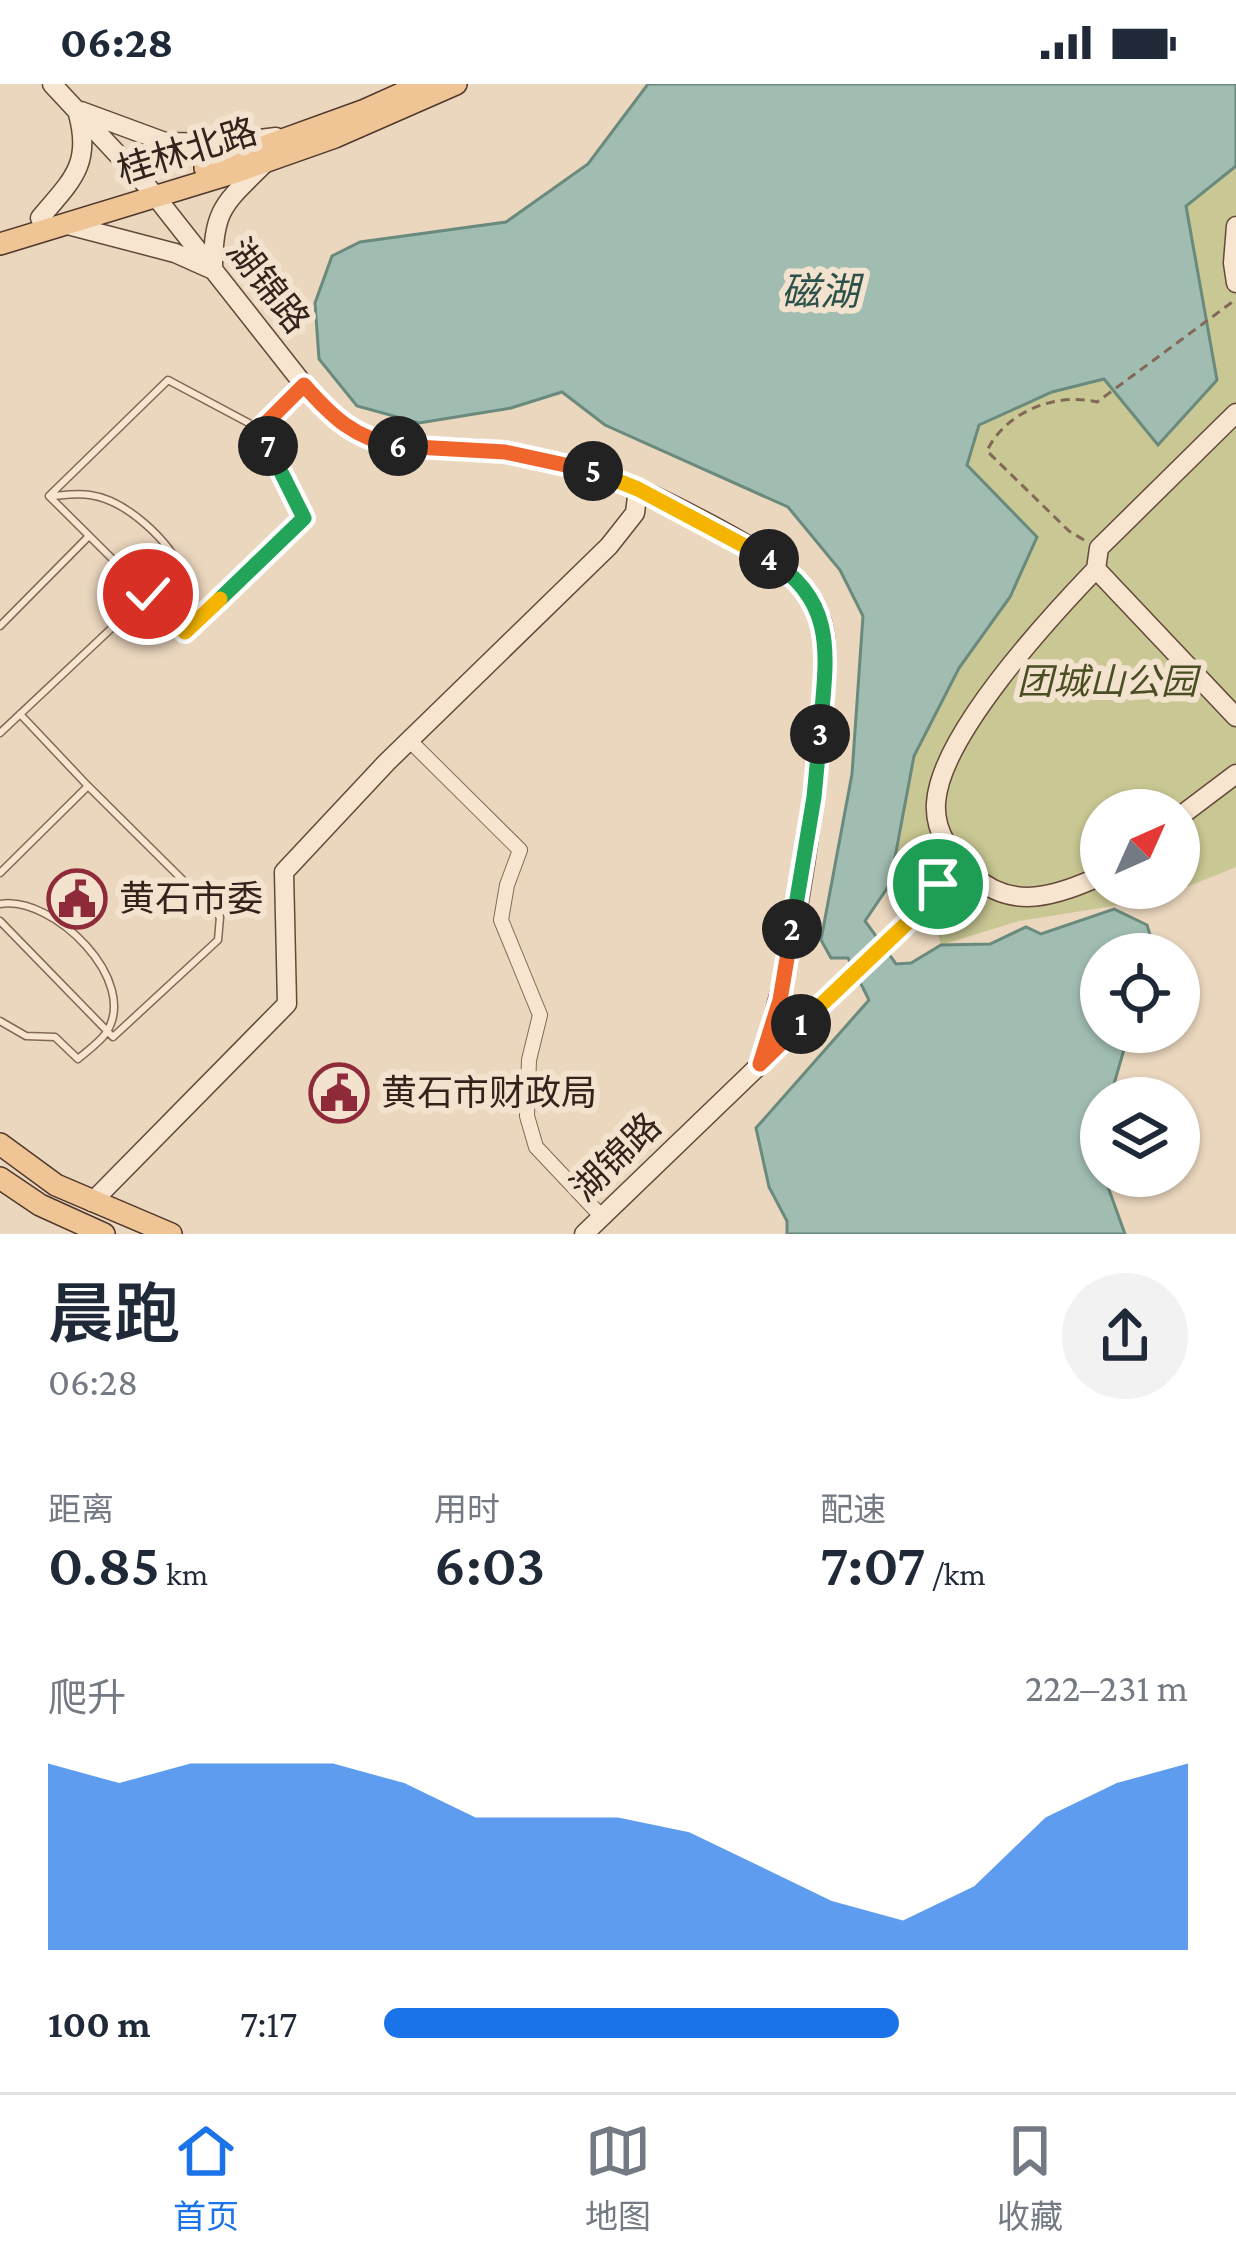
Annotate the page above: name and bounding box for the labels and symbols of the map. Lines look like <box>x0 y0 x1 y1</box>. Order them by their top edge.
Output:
street label: 桂林北路 <box>112 111 262 191</box>
street label: 湖锦路 <box>219 231 317 341</box>
water label: 磁湖 <box>781 270 865 313</box>
pin: 7 <box>238 416 298 476</box>
pin: 6 <box>368 416 428 476</box>
pin: 5 <box>563 441 623 501</box>
pin: 4 <box>739 529 799 589</box>
pin <box>97 543 199 645</box>
park label: 团城山公园 <box>1017 662 1202 702</box>
pin: 3 <box>790 704 850 764</box>
north arrow <box>1080 789 1200 909</box>
pin <box>887 833 989 935</box>
public building icon: 黄石市委 <box>46 868 108 930</box>
place label: 黄石市委 <box>119 879 263 919</box>
pin: 2 <box>762 899 822 959</box>
pin: 1 <box>771 994 831 1054</box>
public building icon: 黄石市财政局 <box>308 1062 370 1124</box>
place label: 黄石市财政局 <box>381 1073 597 1113</box>
street label: 湖锦路 <box>563 1105 669 1209</box>

